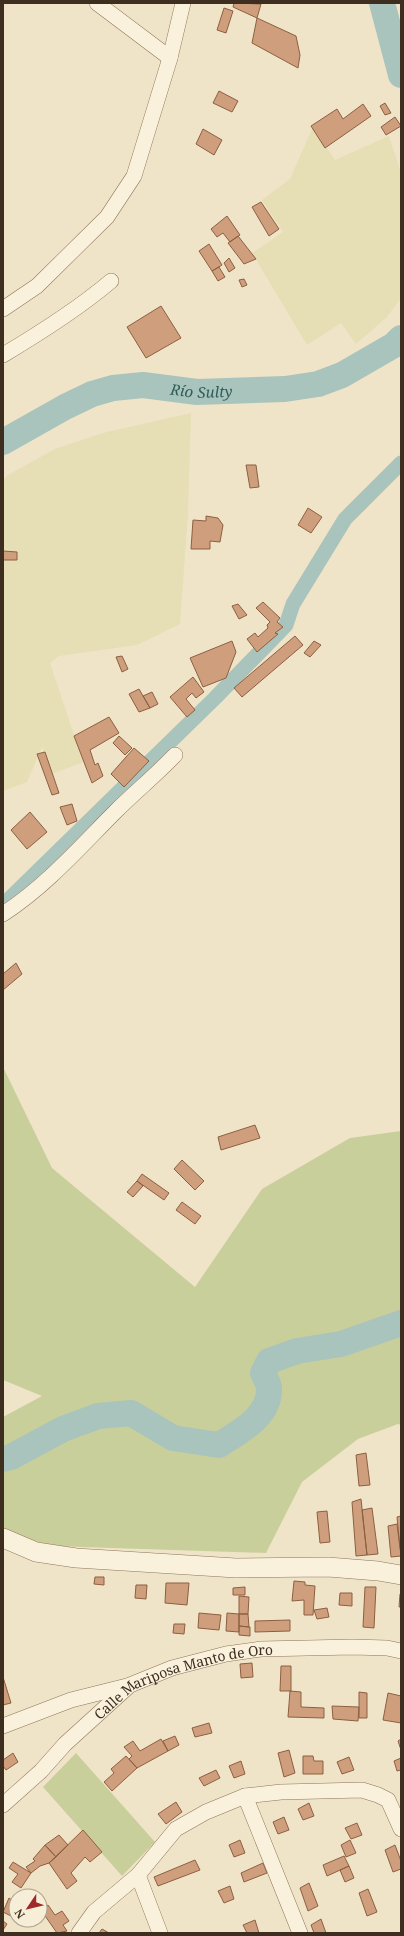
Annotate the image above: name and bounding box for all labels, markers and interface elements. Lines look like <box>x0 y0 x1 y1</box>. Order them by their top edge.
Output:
water label: Río Sulty <box>168 379 233 402</box>
street label: Calle Mariposa Manto de Oro <box>89 1639 273 1723</box>
north arrow <box>8 1888 48 1928</box>
text: N <box>11 1906 28 1922</box>

